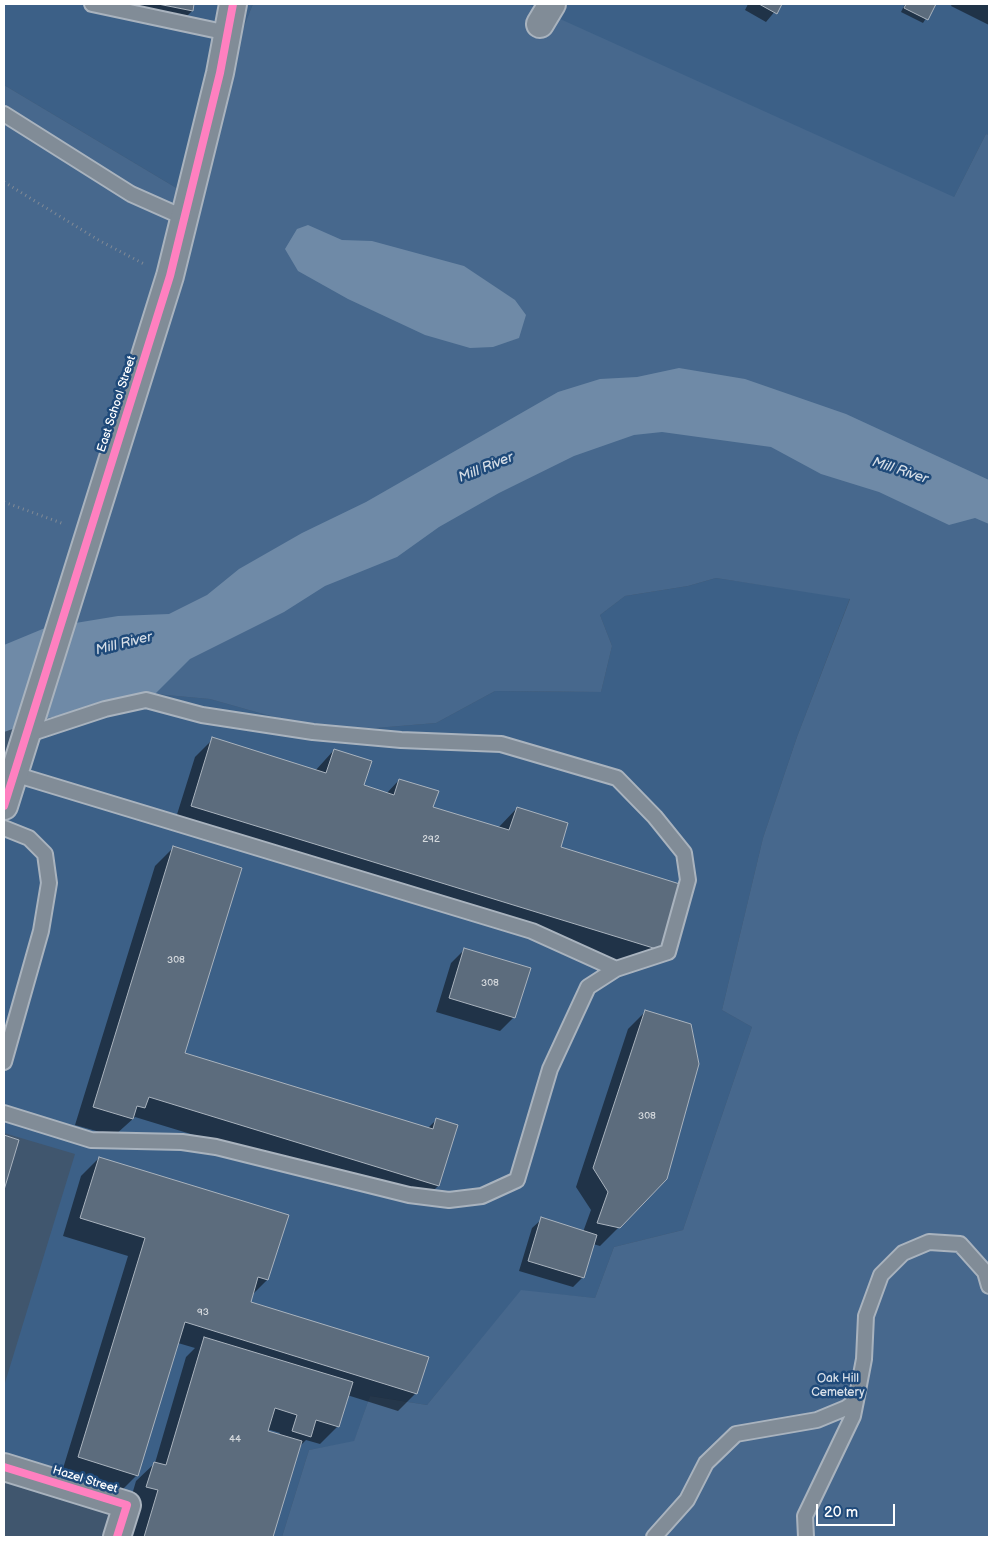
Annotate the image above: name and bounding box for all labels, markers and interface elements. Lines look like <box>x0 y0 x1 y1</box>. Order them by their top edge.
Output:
street label: East School Street <box>95 354 139 454</box>
water label: Mill River <box>456 449 516 487</box>
water label: Mill River <box>870 454 930 488</box>
water label: Mill River <box>94 629 154 659</box>
house number: 292 <box>422 833 440 845</box>
house number: 308 <box>167 954 185 966</box>
house number: 308 <box>481 977 499 989</box>
house number: 308 <box>638 1110 656 1122</box>
house number: 93 <box>197 1306 209 1318</box>
park label: Oak Hill Cemetery <box>811 1372 865 1400</box>
house number: 44 <box>229 1433 241 1445</box>
street label: Hazel Street <box>51 1463 119 1497</box>
scale bar <box>818 1494 897 1526</box>
text: 20 m <box>824 1503 858 1522</box>

